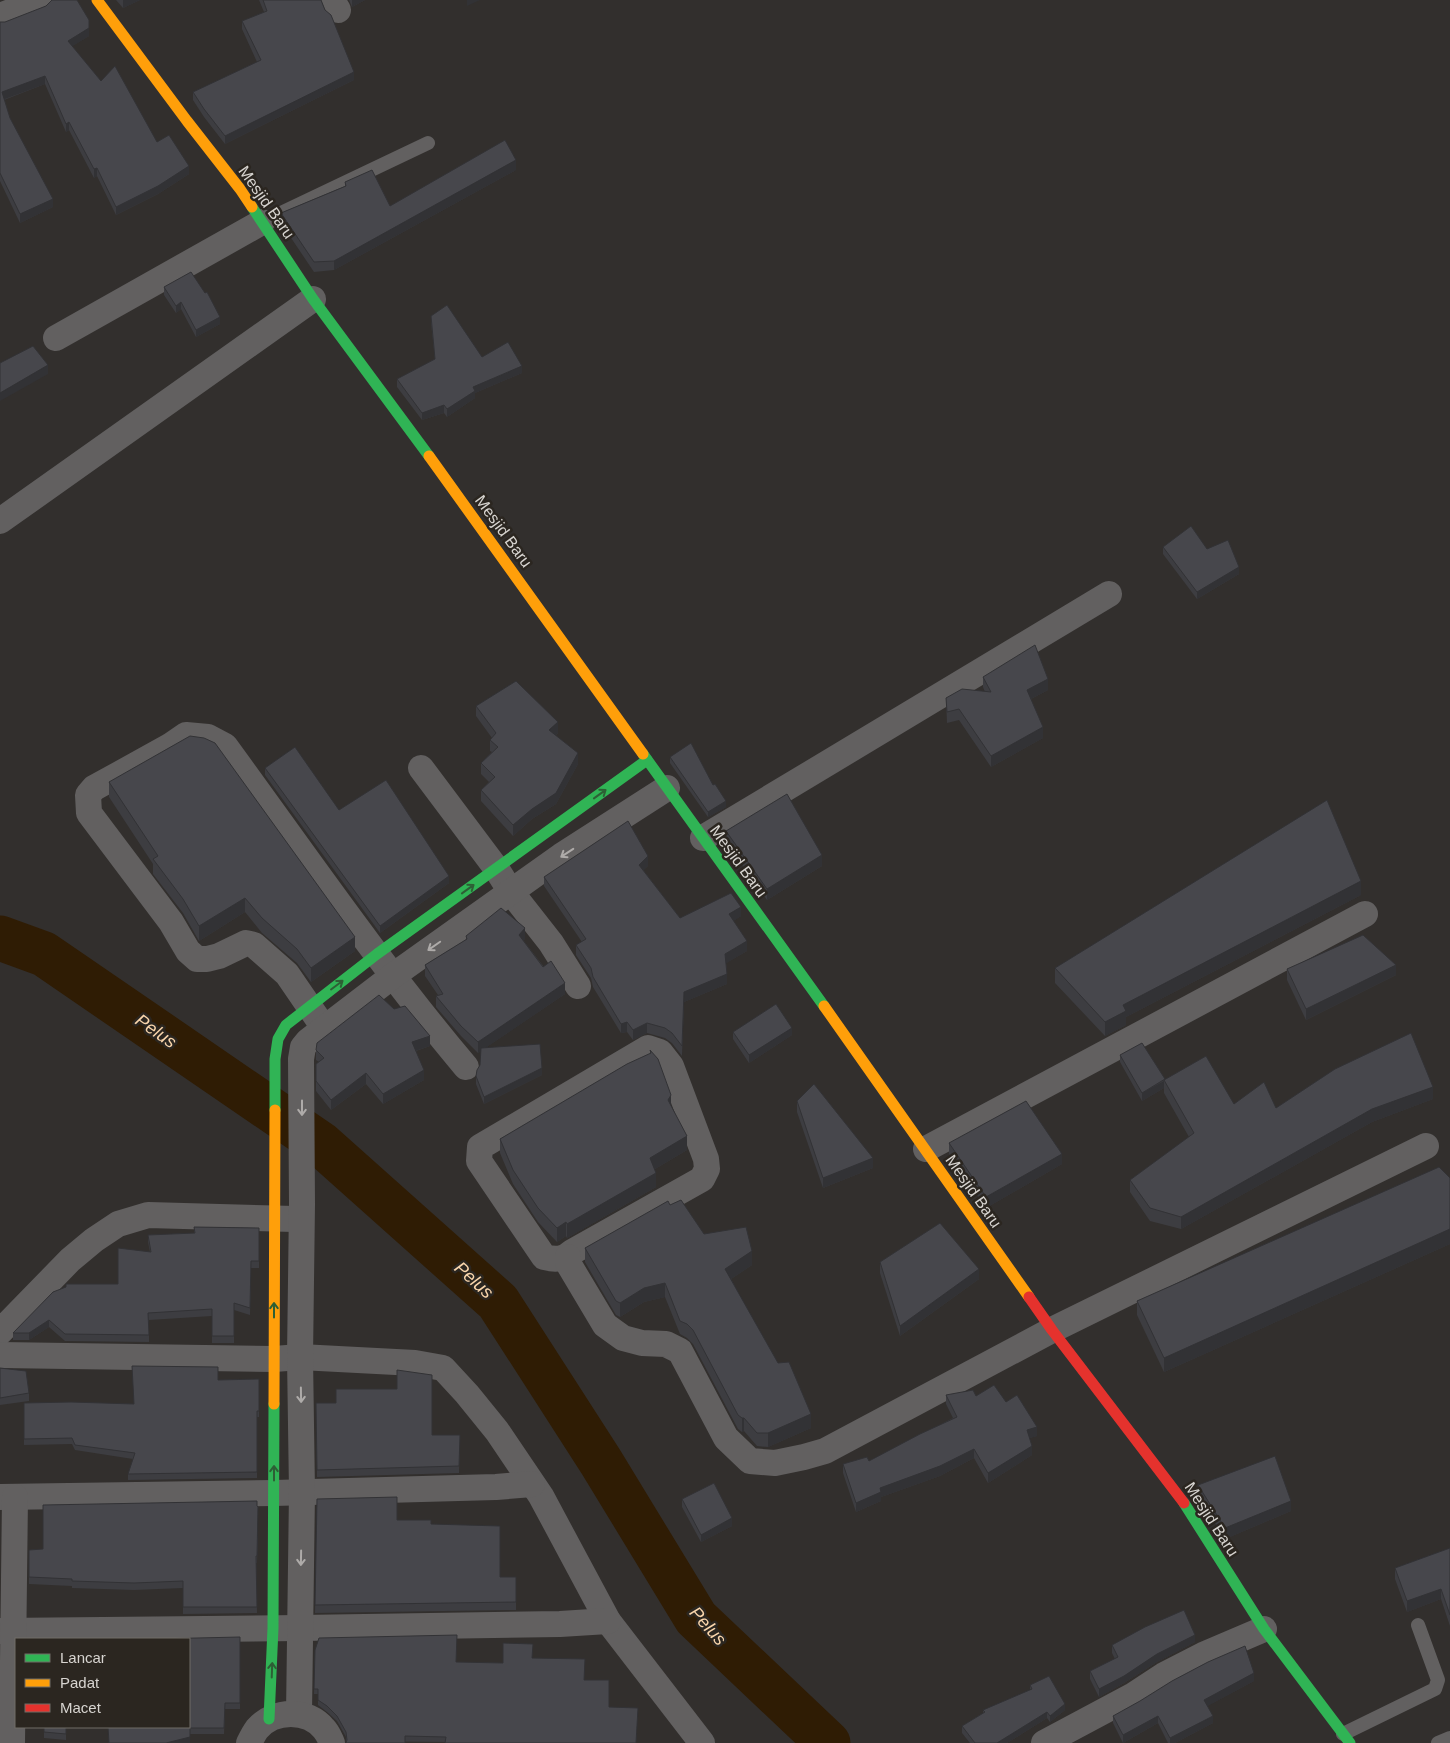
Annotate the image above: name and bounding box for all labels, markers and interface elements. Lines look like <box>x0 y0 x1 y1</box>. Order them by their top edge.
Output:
street label: Mesjid Baru <box>235 163 298 242</box>
street label: Mesjid Baru <box>472 492 535 570</box>
one-way arrow <box>593 789 607 799</box>
street label: Mesjid Baru <box>707 822 770 900</box>
one-way arrow <box>560 847 574 858</box>
one-way arrow <box>461 884 475 894</box>
one-way arrow <box>427 941 441 951</box>
one-way arrow <box>330 979 343 990</box>
water label: Pelus <box>132 1010 180 1052</box>
one-way arrow <box>297 1100 307 1116</box>
street label: Mesjid Baru <box>942 1152 1005 1231</box>
water label: Pelus <box>451 1258 497 1302</box>
one-way arrow <box>269 1303 279 1319</box>
one-way arrow <box>296 1386 306 1403</box>
one-way arrow <box>269 1465 279 1482</box>
street label: Mesjid Baru <box>1181 1479 1242 1559</box>
one-way arrow <box>296 1549 306 1565</box>
water label: Pelus <box>686 1603 730 1649</box>
legend <box>15 1638 190 1728</box>
text: Lancar <box>60 1649 106 1666</box>
one-way arrow <box>267 1663 276 1679</box>
text: Padat <box>60 1674 100 1691</box>
text: Macet <box>60 1699 102 1716</box>

